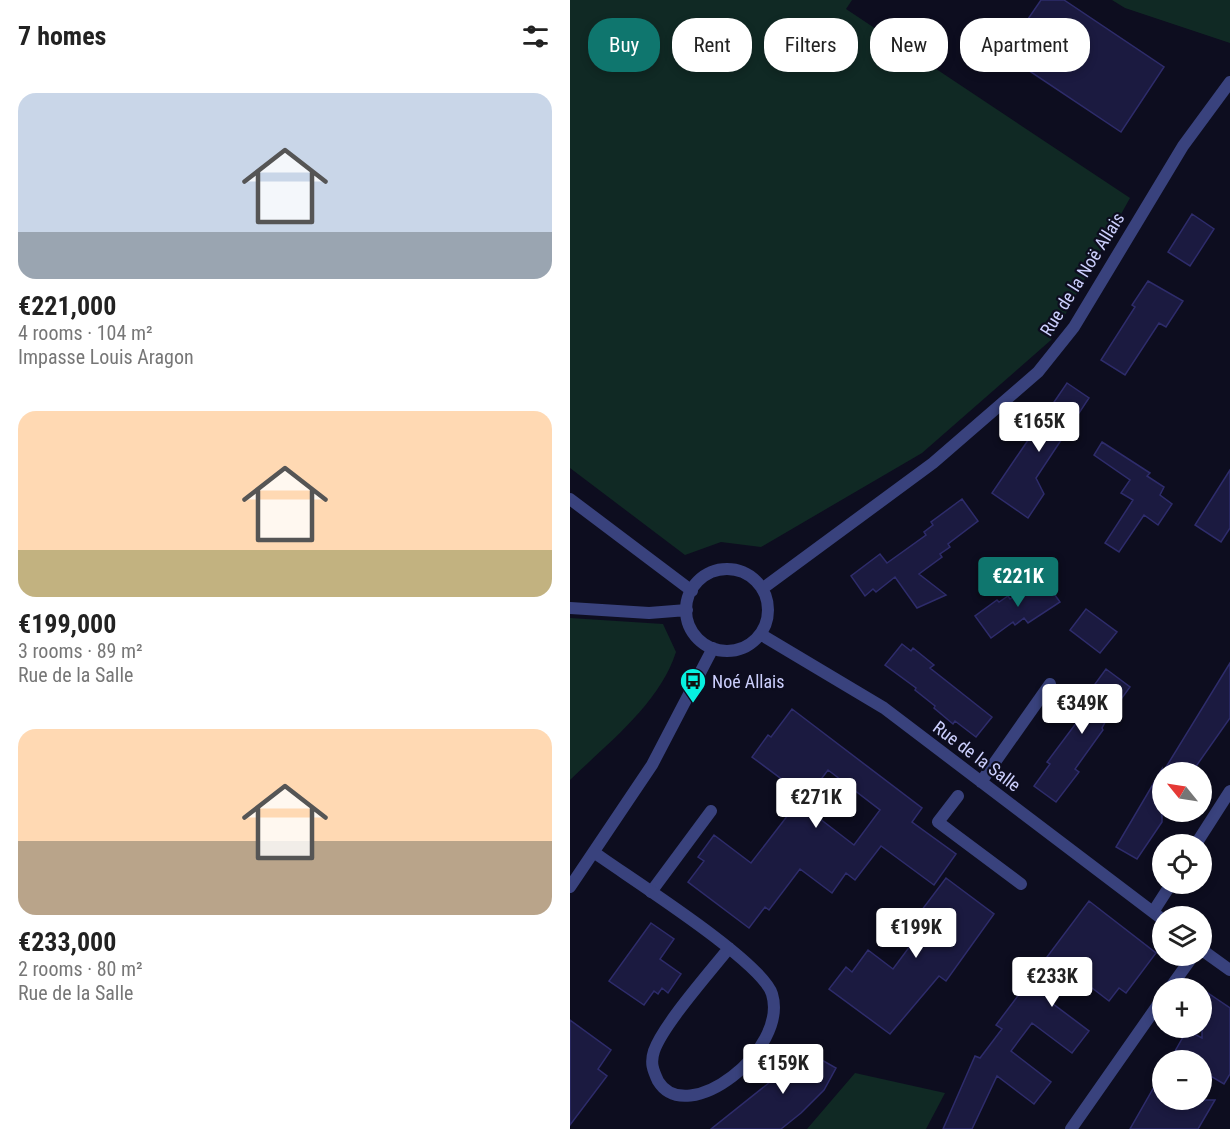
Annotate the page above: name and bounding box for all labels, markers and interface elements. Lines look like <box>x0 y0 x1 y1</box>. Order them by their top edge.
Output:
chip: Buy <box>588 18 660 72</box>
chip: Rent <box>672 18 752 72</box>
chip: Filters <box>764 18 858 72</box>
chip: New <box>870 18 948 72</box>
chip: Apartment <box>960 18 1090 72</box>
icon: filters <box>519 20 552 53</box>
text: 7 homes <box>18 21 106 51</box>
icon: home <box>231 132 339 240</box>
street label: Rue de la Noë Allais <box>1036 208 1128 340</box>
text: €221,000 <box>18 291 116 321</box>
text: 4 rooms · 104 m² <box>18 321 153 345</box>
text: Impasse Louis Aragon <box>18 345 194 369</box>
pin: €165K <box>997 402 1081 453</box>
text: €165K <box>1013 409 1065 433</box>
icon: home <box>231 450 339 558</box>
pin: €221K <box>976 557 1060 608</box>
text: €221K <box>992 564 1044 588</box>
text: €199,000 <box>18 609 116 639</box>
text: 3 rooms · 89 m² <box>18 639 143 663</box>
text: Rue de la Salle <box>18 663 133 687</box>
bus stop icon: Noé Allais <box>678 666 708 704</box>
place label: Noé Allais <box>712 671 784 692</box>
pin: €349K <box>1040 684 1124 735</box>
text: €349K <box>1056 691 1108 715</box>
street label: Rue de la Salle <box>929 716 1025 796</box>
north arrow <box>1152 762 1212 822</box>
map controls <box>1152 762 1212 1110</box>
icon: home <box>231 768 339 876</box>
pin: €271K <box>774 778 858 829</box>
text: €271K <box>790 785 842 809</box>
button: locate <box>1152 834 1212 894</box>
button: layers <box>1152 906 1212 966</box>
pin: €199K <box>874 908 958 959</box>
text: €199K <box>890 915 942 939</box>
text: €233,000 <box>18 927 116 957</box>
text: 2 rooms · 80 m² <box>18 957 143 981</box>
pin: €233K <box>1010 957 1094 1008</box>
text: €233K <box>1026 964 1078 988</box>
button: + <box>1152 978 1212 1038</box>
text: Rue de la Salle <box>18 981 133 1005</box>
pin: €159K <box>741 1044 825 1095</box>
button: − <box>1152 1050 1212 1110</box>
text: €159K <box>757 1051 809 1075</box>

